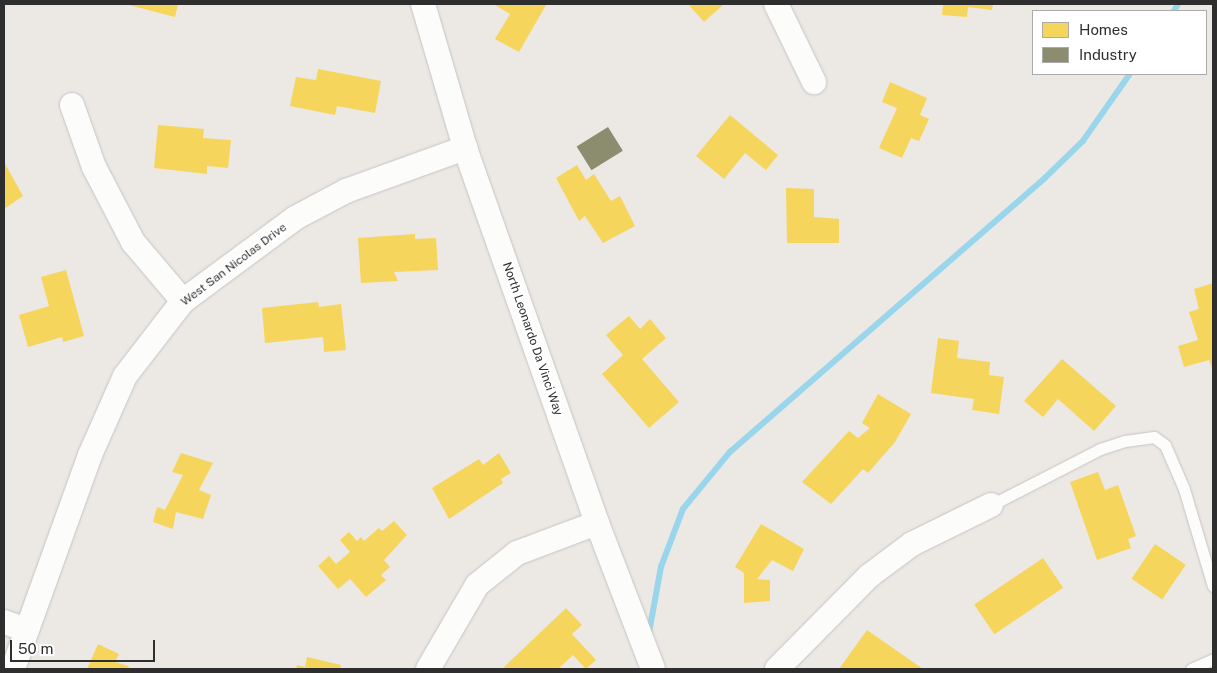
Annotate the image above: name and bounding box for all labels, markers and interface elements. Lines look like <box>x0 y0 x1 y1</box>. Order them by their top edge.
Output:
legend <box>1032 10 1207 75</box>
text: Homes <box>1079 21 1128 38</box>
text: Industry <box>1079 46 1137 63</box>
street label: West San Nicolas Drive <box>178 220 290 310</box>
street label: North Leonardo Da Vinci Way <box>499 260 565 418</box>
scale bar <box>12 630 158 662</box>
text: 50 m <box>18 640 53 657</box>

